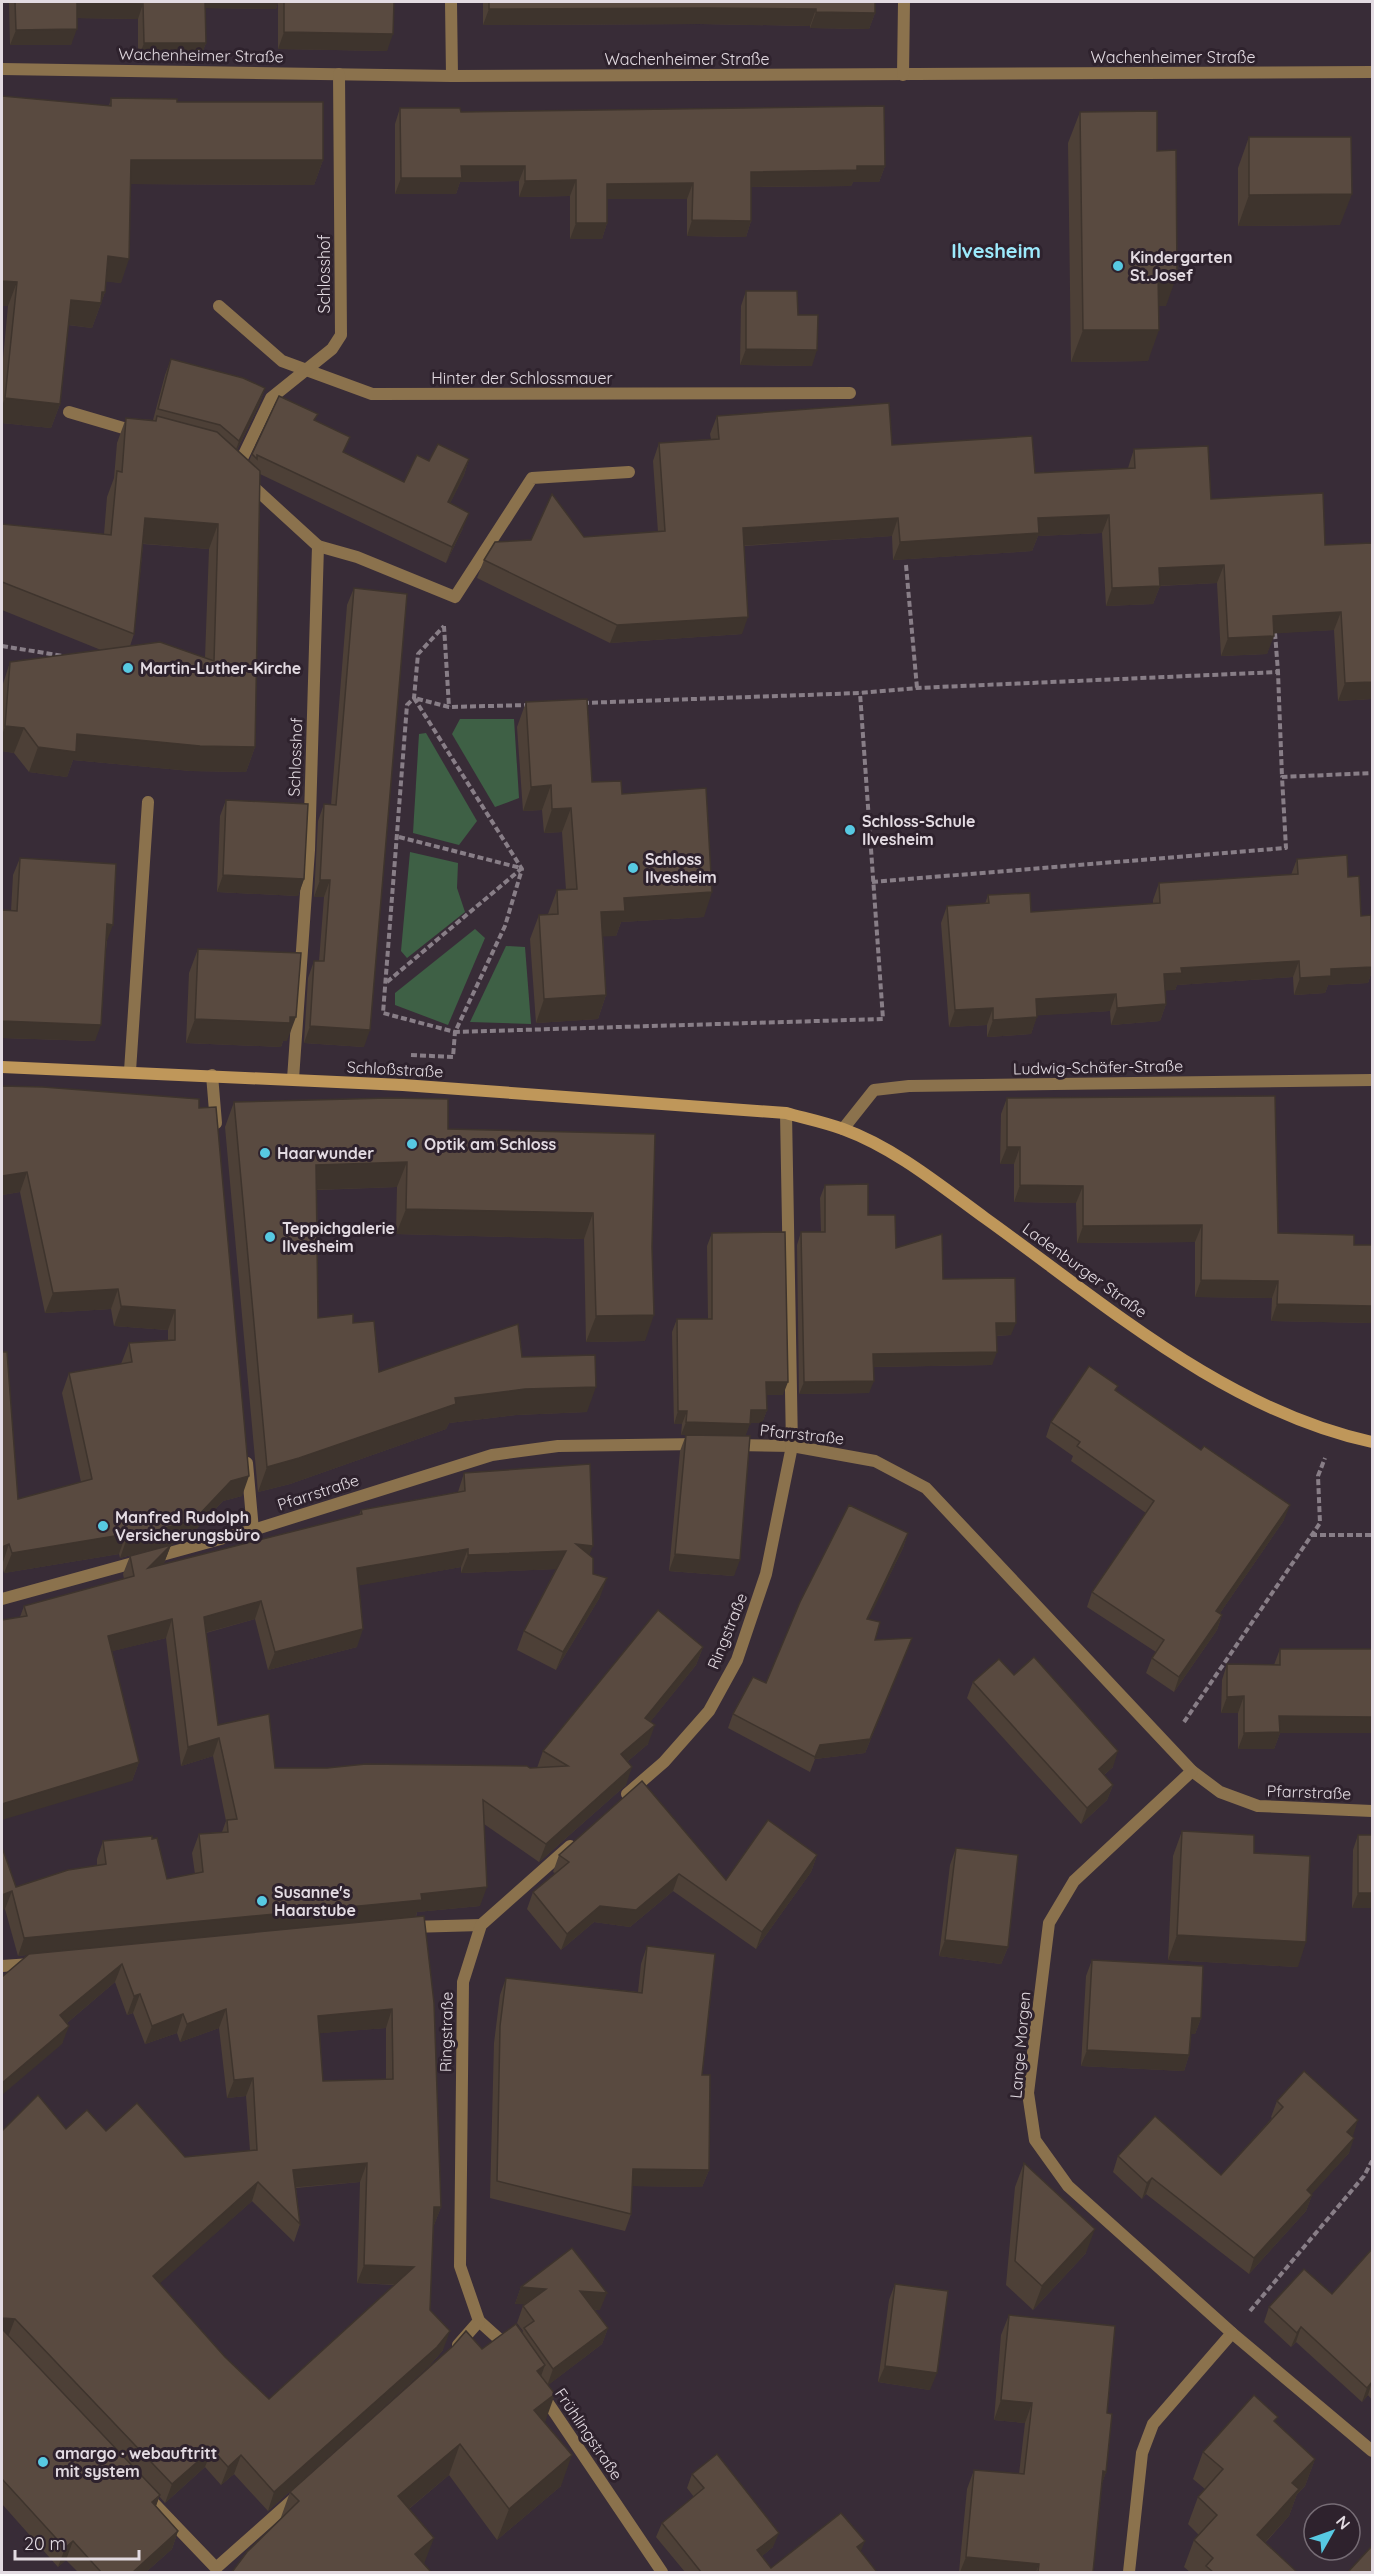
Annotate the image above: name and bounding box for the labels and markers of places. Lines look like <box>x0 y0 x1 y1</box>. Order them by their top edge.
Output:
place label: Kindergarten St.Josef <box>1130 247 1233 285</box>
marker: Kindergarten St.Josef <box>1111 259 1125 273</box>
place label: Martin-Luther-Kirche <box>140 658 301 678</box>
marker: Martin-Luther-Kirche <box>121 661 135 675</box>
place label: Schloss-Schule Ilvesheim <box>862 811 975 849</box>
marker: Schloss-Schule Ilvesheim <box>843 823 857 837</box>
place label: Schloss Ilvesheim <box>645 849 717 887</box>
marker: Schloss Ilvesheim <box>626 861 640 875</box>
place label: Optik am Schloss <box>424 1134 556 1154</box>
marker: Optik am Schloss <box>405 1137 419 1151</box>
place label: Haarwunder <box>277 1143 374 1163</box>
marker: Haarwunder <box>258 1146 272 1160</box>
place label: Teppichgalerie Ilvesheim <box>282 1218 395 1256</box>
marker: Teppichgalerie Ilvesheim <box>263 1230 277 1244</box>
place label: Manfred Rudolph Versicherungsbüro <box>115 1507 260 1545</box>
marker: Manfred Rudolph Versicherungsbüro <box>96 1519 110 1533</box>
place label: Susanne's Haarstube <box>274 1882 356 1920</box>
marker: Susanne's Haarstube <box>255 1894 269 1908</box>
place label: amargo · webauftritt mit system <box>55 2443 217 2481</box>
marker: amargo · webauftritt mit system <box>36 2455 50 2469</box>

